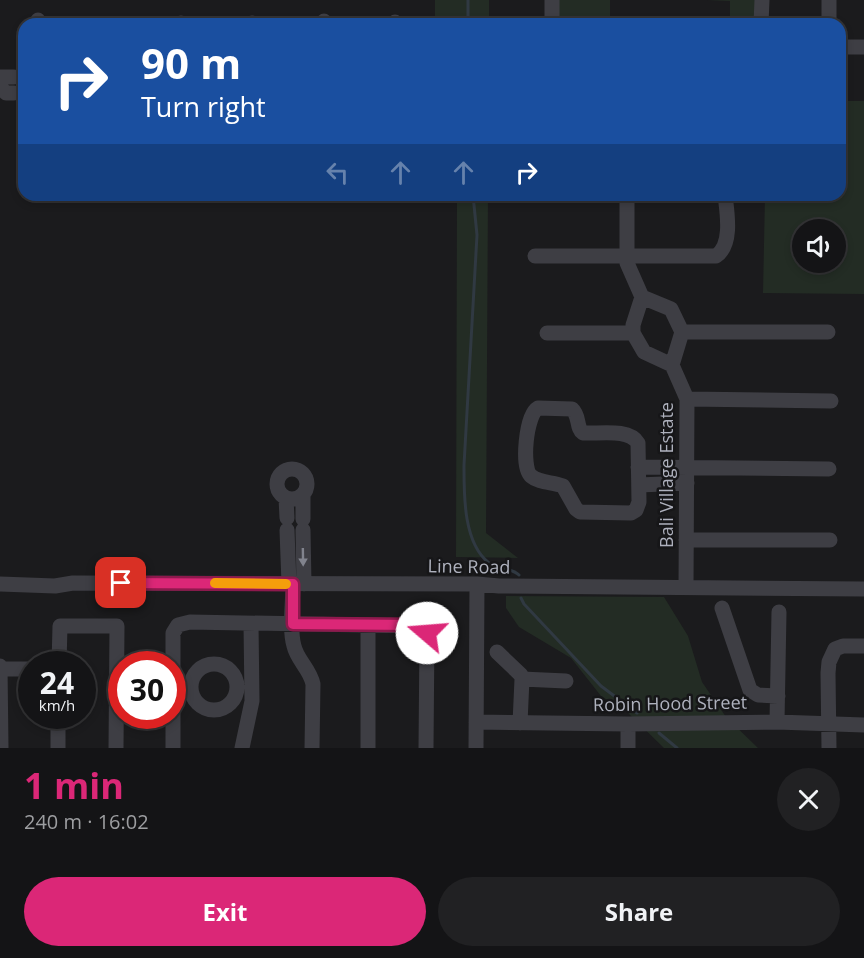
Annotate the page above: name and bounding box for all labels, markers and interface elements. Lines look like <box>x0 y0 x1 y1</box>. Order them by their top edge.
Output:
text: 90 m <box>141 34 241 91</box>
icon: right <box>42 42 120 120</box>
text: Turn right <box>141 88 266 125</box>
icon: left <box>321 156 354 189</box>
icon: ahead <box>384 156 417 189</box>
icon: ahead <box>447 156 480 189</box>
icon: right <box>510 156 543 189</box>
map controls <box>792 219 846 273</box>
button: sound <box>792 219 846 273</box>
street label: Bali Village Estate <box>654 402 678 548</box>
one-way arrow <box>299 548 308 567</box>
street label: Line Road <box>427 553 511 579</box>
pin <box>95 557 146 608</box>
icon: arrive <box>104 566 137 599</box>
position arrow <box>395 601 459 665</box>
speed limit sign: 30 <box>108 651 186 729</box>
text: 24 <box>40 662 74 703</box>
street label: Robin Hood Street <box>593 690 747 716</box>
text: km/h <box>39 695 75 715</box>
text: 1 min <box>24 761 124 810</box>
button: close <box>777 768 840 831</box>
text: 240 m · 16:02 <box>24 808 149 835</box>
button: Exit <box>24 877 426 946</box>
button: Share <box>438 877 840 946</box>

